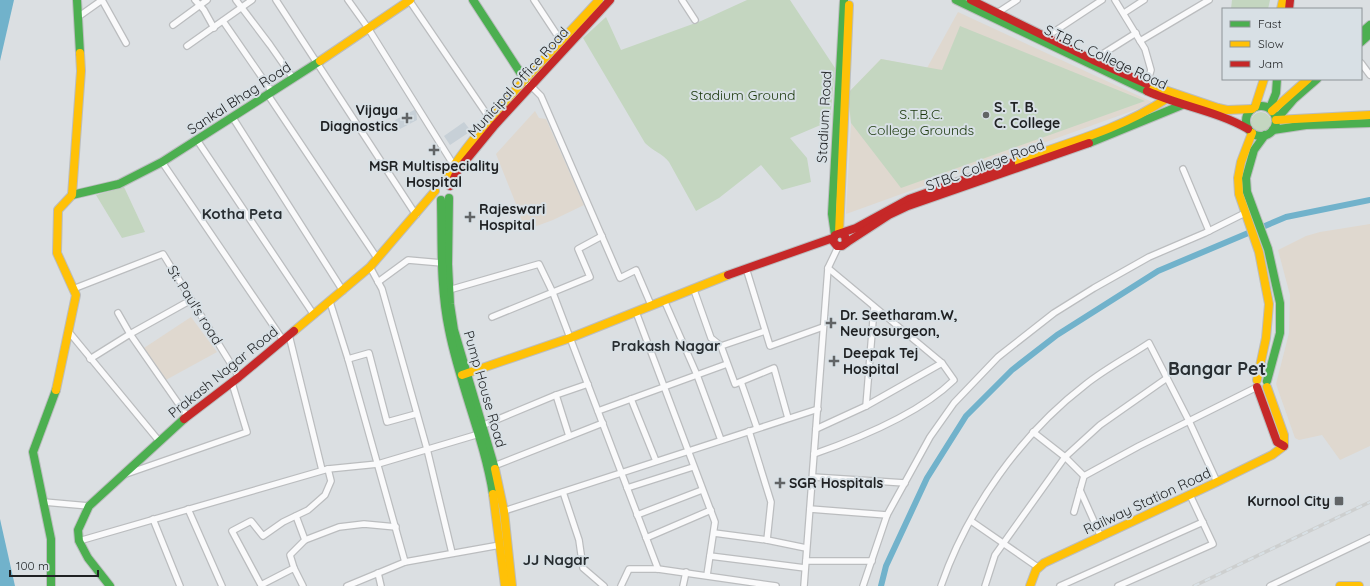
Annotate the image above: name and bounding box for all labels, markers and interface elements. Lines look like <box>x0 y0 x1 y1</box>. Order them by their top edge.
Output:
legend <box>1222 8 1362 80</box>
text: Fast <box>1258 16 1282 31</box>
street label: S.T.B.C. College Road <box>1042 21 1170 93</box>
street label: Municipal Office Road <box>464 23 572 141</box>
text: Slow <box>1258 36 1284 51</box>
text: Jam <box>1258 56 1283 71</box>
street label: Sankal Bhag Road <box>184 58 294 138</box>
street label: Stadium Road <box>813 71 835 163</box>
park label: Stadium Ground <box>691 86 795 104</box>
place label: S. T. B. C. College <box>994 98 1060 132</box>
place label: Vijaya Diagnostics <box>320 101 398 135</box>
park label: S.T.B.C. College Grounds <box>868 105 974 139</box>
marker: S. T. B. C. College <box>981 110 991 120</box>
marker: Vijaya Diagnostics <box>401 112 413 124</box>
street label: STBC College Road <box>923 135 1047 195</box>
marker: MSR Multispeciality Hospital <box>428 144 440 156</box>
place label: MSR Multispeciality Hospital <box>369 157 499 191</box>
place label: Rajeswari Hospital <box>479 200 545 234</box>
district label: Kotha Peta <box>202 204 282 223</box>
marker: Rajeswari Hospital <box>464 211 476 223</box>
street label: St. Paul's road <box>163 262 227 348</box>
place label: Dr. Seetharam.W, Neurosurgeon, <box>840 306 958 340</box>
marker: Dr. Seetharam.W, Neurosurgeon, <box>825 317 837 329</box>
street label: Prakash Nagar Road <box>164 322 282 422</box>
street label: Pump House Road <box>460 328 510 450</box>
district label: Prakash Nagar <box>612 336 721 355</box>
place label: Deepak Tej Hospital <box>843 344 918 378</box>
marker: Deepak Tej Hospital <box>828 355 840 367</box>
district label: Bangar Pet <box>1168 357 1266 380</box>
street label: Railway Station Road <box>1080 464 1214 538</box>
place label: SGR Hospitals <box>789 474 884 492</box>
marker: SGR Hospitals <box>774 477 786 489</box>
place label: Kurnool City <box>1247 492 1330 510</box>
marker: Kurnool City <box>1333 495 1345 507</box>
district label: JJ Nagar <box>523 550 590 569</box>
scale bar <box>10 552 98 578</box>
text: 100 m <box>16 558 49 573</box>

